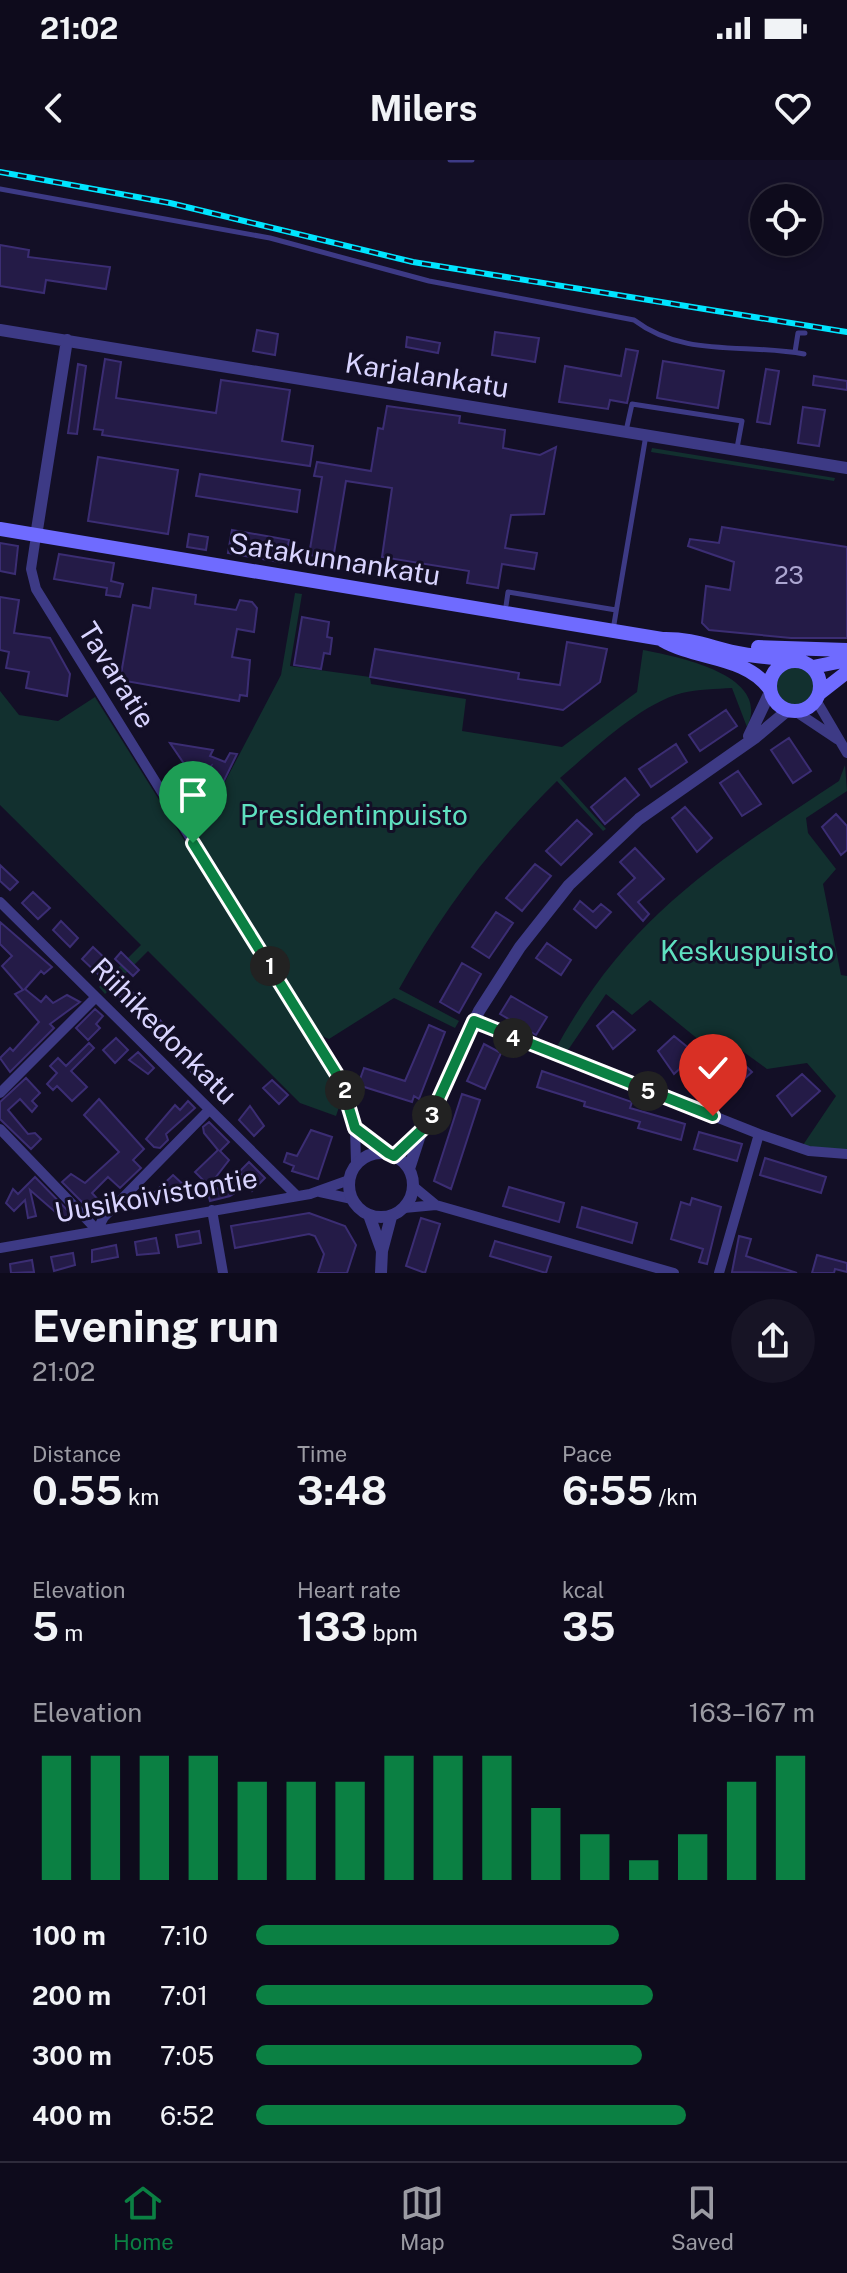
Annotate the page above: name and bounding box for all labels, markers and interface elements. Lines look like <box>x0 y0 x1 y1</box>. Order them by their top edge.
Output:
text: 21:02 <box>40 10 118 46</box>
icon: back <box>32 86 76 130</box>
icon: heart <box>771 86 815 130</box>
text: Milers <box>369 87 478 129</box>
map controls <box>750 184 822 256</box>
button: locate <box>750 184 822 256</box>
street label: Karjalankatu <box>343 345 511 404</box>
street label: Satakunnankatu <box>227 526 443 591</box>
house number: 23 <box>774 561 804 589</box>
street label: Tavaratie <box>72 616 163 734</box>
pin <box>159 761 227 843</box>
icon: arrive <box>171 773 215 817</box>
park label: Presidentinpuisto <box>240 798 468 831</box>
park label: Keskuspuisto <box>660 934 834 967</box>
pin: 1 <box>250 946 290 986</box>
street label: Riihikedonkatu <box>84 951 244 1111</box>
text: 1 <box>265 953 275 979</box>
pin: 4 <box>493 1018 533 1058</box>
text: 4 <box>506 1025 520 1051</box>
pin <box>679 1034 747 1116</box>
icon: check <box>691 1046 735 1090</box>
pin: 2 <box>325 1070 365 1110</box>
pin: 5 <box>628 1071 668 1111</box>
text: 2 <box>338 1077 352 1103</box>
text: 5 <box>641 1078 655 1104</box>
pin: 3 <box>412 1095 452 1135</box>
text: 3 <box>425 1102 439 1128</box>
street label: Uusikoivistontie <box>52 1160 260 1229</box>
button: share <box>731 1299 815 1383</box>
text: Evening run <box>32 1300 279 1352</box>
text: 21:02 <box>32 1356 95 1387</box>
text: Distance <box>32 1441 121 1467</box>
text: Time <box>297 1441 347 1467</box>
text: Pace <box>562 1441 612 1467</box>
text: 0.55 <box>32 1467 123 1514</box>
text: 3:48 <box>297 1467 387 1514</box>
text: 6:55 <box>562 1467 653 1514</box>
text: km <box>123 1484 159 1510</box>
text: /km <box>653 1484 698 1510</box>
text: Elevation <box>32 1577 125 1603</box>
text: Heart rate <box>297 1577 401 1603</box>
text: kcal <box>562 1577 604 1603</box>
text: 5 <box>32 1603 59 1650</box>
text: 133 <box>297 1603 367 1650</box>
text: 35 <box>562 1603 616 1650</box>
text: m <box>59 1620 83 1646</box>
text: bpm <box>367 1620 418 1646</box>
text: Elevation <box>32 1697 142 1728</box>
text: 163–167 m <box>689 1697 815 1728</box>
text: 100 m <box>32 1920 106 1951</box>
text: 7:10 <box>160 1920 208 1951</box>
text: 200 m <box>32 1980 111 2011</box>
text: 7:01 <box>160 1980 208 2011</box>
text: 300 m <box>32 2040 112 2071</box>
text: 7:05 <box>160 2040 214 2071</box>
text: 400 m <box>32 2100 112 2131</box>
text: 6:52 <box>160 2100 214 2131</box>
tab: Home <box>113 2181 174 2255</box>
tab: Map <box>400 2181 445 2255</box>
tab: Saved <box>671 2181 734 2255</box>

